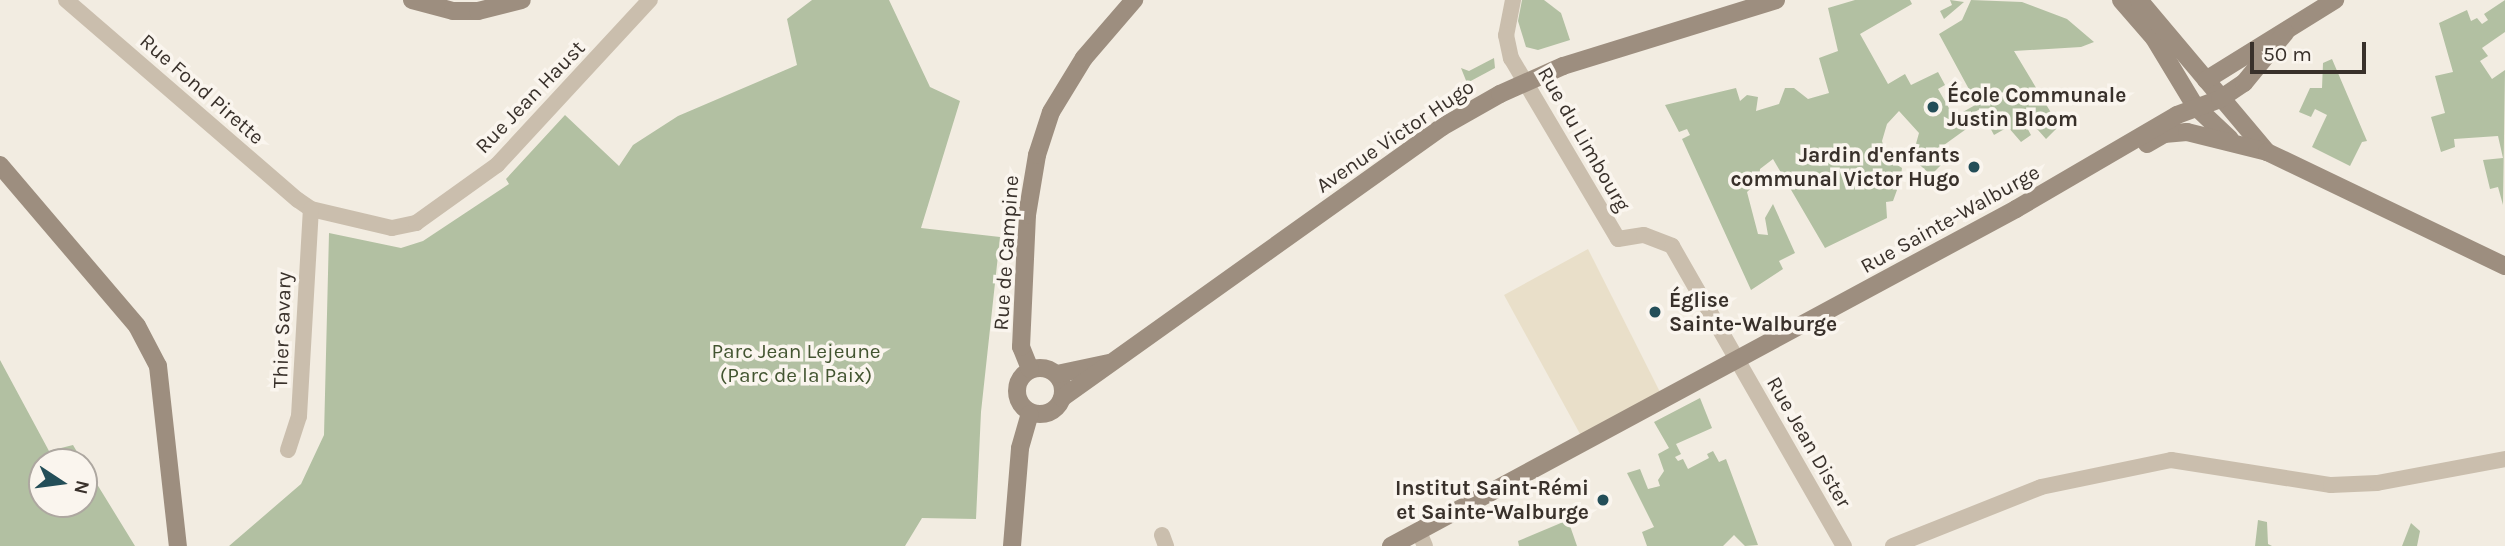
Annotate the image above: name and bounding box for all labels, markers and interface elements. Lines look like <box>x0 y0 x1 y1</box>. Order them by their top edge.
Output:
street label: Rue Fond Pirette <box>135 28 269 150</box>
scale bar <box>2253 28 2368 72</box>
street label: Rue Jean Haust <box>470 35 590 159</box>
text: 50 m <box>2263 42 2312 66</box>
street label: Rue du Limbourg <box>1532 62 1636 216</box>
street label: Avenue Victor Hugo <box>1311 74 1479 198</box>
place label: École Communale Justin Bloom <box>1947 82 2126 132</box>
marker: École Communale Justin Bloom <box>1925 99 1941 115</box>
place label: Jardin d'enfants communal Victor Hugo <box>1730 142 1960 192</box>
street label: Rue Sainte-Walburge <box>1856 159 2044 279</box>
marker: Jardin d'enfants communal Victor Hugo <box>1966 159 1982 175</box>
street label: Rue de Campine <box>988 174 1024 332</box>
street label: Thier Savary <box>267 271 297 389</box>
place label: Église Sainte-Walburge <box>1669 287 1837 337</box>
marker: Église Sainte-Walburge <box>1647 304 1663 320</box>
park label: Parc Jean Lejeune (Parc de la Paix) <box>711 338 881 388</box>
street label: Rue Jean Dister <box>1761 372 1857 512</box>
north arrow <box>28 448 98 518</box>
place label: Institut Saint-Rémi et Sainte-Walburge <box>1395 475 1589 525</box>
text: N <box>69 478 94 496</box>
marker: Institut Saint-Rémi et Sainte-Walburge <box>1595 492 1611 508</box>

